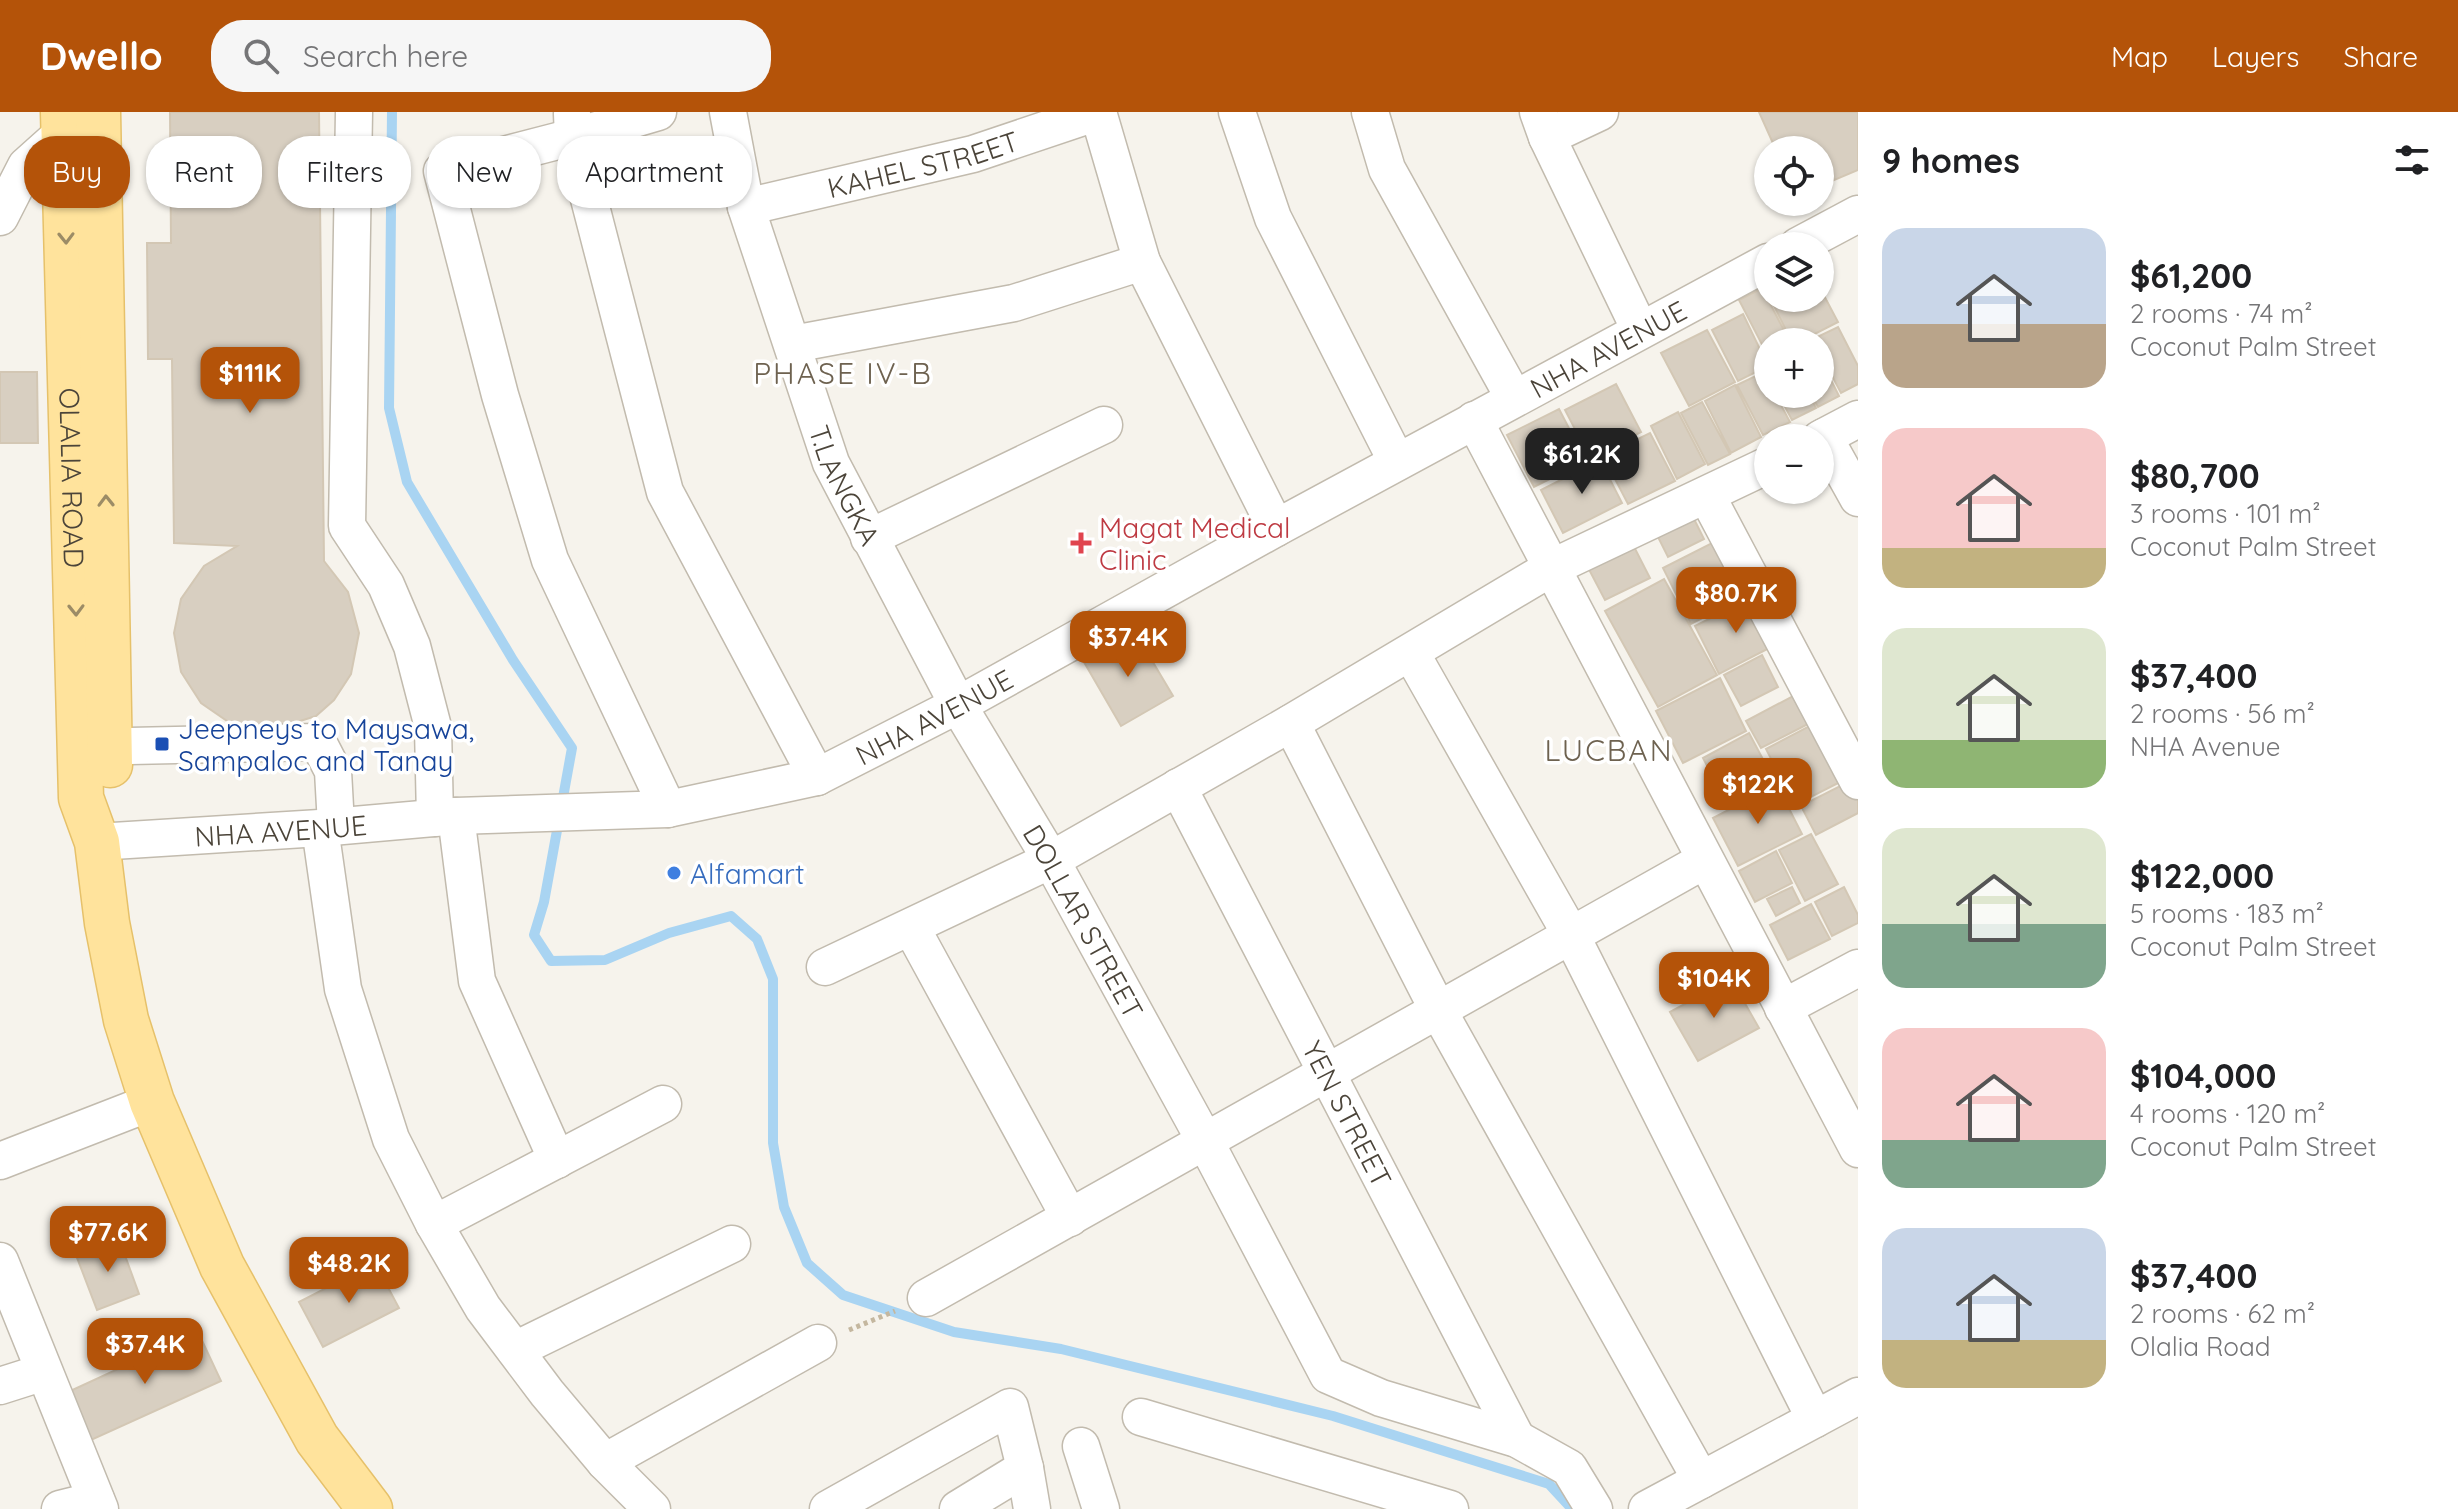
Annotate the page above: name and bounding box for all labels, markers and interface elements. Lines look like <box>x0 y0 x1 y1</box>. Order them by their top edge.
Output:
search box <box>211 20 771 92</box>
text: Dwello <box>40 32 163 80</box>
icon: search <box>239 34 283 78</box>
text: Search here <box>303 37 468 75</box>
text: Map <box>2111 39 2168 74</box>
text: Layers <box>2212 39 2299 74</box>
text: Share <box>2343 39 2418 74</box>
street label: KAHEL STREET <box>824 123 1023 205</box>
chip: Buy <box>24 136 130 208</box>
chip: Rent <box>146 136 262 208</box>
chip: Filters <box>278 136 411 208</box>
chip: New <box>427 136 541 208</box>
chip: Apartment <box>557 136 752 208</box>
map controls <box>1754 136 1834 504</box>
button: locate <box>1754 136 1834 216</box>
icon: filters <box>2390 138 2434 182</box>
text: 9 homes <box>1882 139 2020 182</box>
one-way arrow <box>58 232 75 245</box>
button: layers <box>1754 232 1834 312</box>
text: $61,200 <box>2130 254 2252 297</box>
icon: home <box>1946 260 2042 356</box>
street label: NHA AVENUE <box>1524 292 1692 405</box>
text: 2 rooms · 74 m² <box>2130 297 2313 330</box>
button: + <box>1754 328 1834 408</box>
text: Coconut Palm Street <box>2130 330 2377 363</box>
pin: $111K <box>194 347 306 415</box>
district label: PHASE IV-B <box>753 354 933 392</box>
text: $111K <box>219 356 281 389</box>
street label: OLALIA ROAD <box>53 387 92 568</box>
street label: T.LANGKA <box>802 420 888 551</box>
button: − <box>1754 424 1834 504</box>
pin: $61.2K <box>1517 428 1647 496</box>
text: $61.2K <box>1543 437 1621 470</box>
text: $80,700 <box>2130 454 2260 497</box>
icon: home <box>1946 460 2042 556</box>
one-way arrow <box>97 494 114 507</box>
text: 3 rooms · 101 m² <box>2130 497 2321 530</box>
place label: Magat Medical Clinic <box>1099 510 1290 577</box>
text: Coconut Palm Street <box>2130 530 2377 563</box>
marker: Magat Medical Clinic <box>1070 532 1092 554</box>
pin: $80.7K <box>1671 567 1801 635</box>
text: $80.7K <box>1694 576 1778 609</box>
one-way arrow <box>67 604 85 617</box>
pin: $37.4K <box>1063 611 1193 679</box>
text: $37.4K <box>1088 620 1168 653</box>
text: $37,400 <box>2130 654 2257 697</box>
icon: home <box>1946 660 2042 756</box>
street label: NHA AVENUE <box>849 661 1019 772</box>
text: 2 rooms · 56 m² <box>2130 697 2315 730</box>
place label: Jeepneys to Maysawa, Sampaloc and Tanay <box>178 711 474 778</box>
text: NHA Avenue <box>2130 730 2281 763</box>
district label: LUCBAN <box>1544 731 1674 769</box>
marker: Jeepneys to Maysawa, Sampaloc and Tanay <box>153 735 171 753</box>
pin: $122K <box>1702 758 1814 826</box>
text: $122K <box>1722 767 1794 800</box>
street label: NHA AVENUE <box>193 806 368 853</box>
street label: DOLLAR STREET <box>1016 818 1152 1024</box>
text: $122,000 <box>2130 854 2274 897</box>
place label: Alfamart <box>690 856 804 891</box>
icon: home <box>1946 860 2042 956</box>
marker: Alfamart <box>665 864 683 882</box>
text: 5 rooms · 183 m² <box>2130 897 2324 930</box>
text: Coconut Palm Street <box>2130 930 2377 963</box>
pin: $104K <box>1658 952 1770 1020</box>
text: $104K <box>1677 961 1751 994</box>
street label: YEN STREET <box>1295 1035 1400 1192</box>
text: $104,000 <box>2130 1054 2276 1097</box>
icon: home <box>1946 1060 2042 1156</box>
text: 4 rooms · 120 m² <box>2130 1097 2325 1130</box>
text: Coconut Palm Street <box>2130 1130 2377 1163</box>
pin: $77.6K <box>43 1206 173 1274</box>
text: $77.6K <box>68 1215 148 1248</box>
pin: $48.2K <box>284 1237 414 1305</box>
text: $48.2K <box>307 1246 391 1279</box>
text: $37,400 <box>2130 1254 2257 1297</box>
icon: home <box>1946 1260 2042 1356</box>
text: 2 rooms · 62 m² <box>2130 1297 2315 1330</box>
pin: $37.4K <box>80 1318 210 1386</box>
text: $37.4K <box>105 1327 185 1360</box>
text: Olalia Road <box>2130 1330 2271 1363</box>

